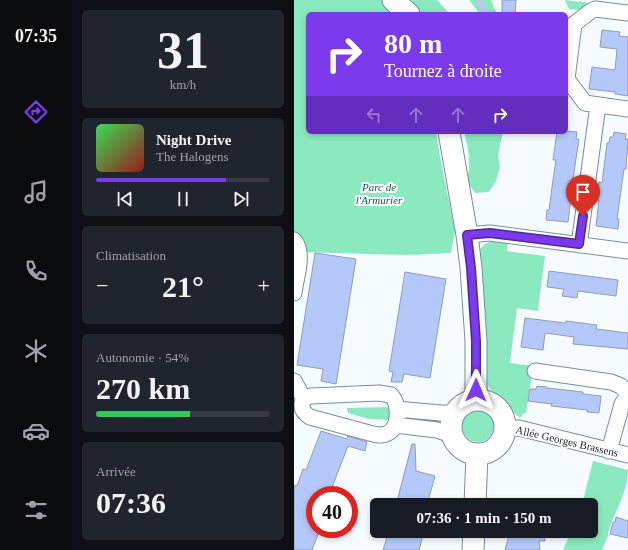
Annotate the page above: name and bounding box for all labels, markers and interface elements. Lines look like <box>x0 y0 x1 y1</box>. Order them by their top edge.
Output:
text: 31 <box>157 22 209 79</box>
text: 07:35 <box>15 26 57 46</box>
icon: right <box>318 28 370 80</box>
text: 80 m <box>384 28 442 59</box>
text: Tournez à droite <box>384 61 502 81</box>
text: km/h <box>170 77 196 92</box>
icon: directions <box>22 98 50 126</box>
icon: left <box>363 104 385 126</box>
icon: ahead <box>405 104 427 126</box>
icon: ahead <box>447 104 469 126</box>
icon: right <box>489 104 511 126</box>
text: Night Drive <box>156 132 231 148</box>
text: The Halogens <box>156 149 229 164</box>
pin <box>566 175 600 216</box>
icon: music <box>22 178 50 206</box>
park label: Parc de l'Armurier <box>356 181 403 206</box>
icon: arrive <box>572 181 594 203</box>
icon: previous <box>114 188 136 210</box>
icon: pause <box>172 188 194 210</box>
icon: next <box>230 188 252 210</box>
text: Climatisation <box>96 248 166 263</box>
icon: phone <box>22 257 50 285</box>
text: 21° <box>162 270 204 303</box>
text: − <box>96 273 108 298</box>
text: + <box>258 273 270 298</box>
icon: climate <box>22 337 50 365</box>
text: Autonomie · 54% <box>96 350 189 365</box>
position arrow <box>455 369 497 411</box>
text: 270 km <box>96 372 190 405</box>
icon: car <box>22 417 50 445</box>
street label: Allée Georges Brassens <box>515 423 619 459</box>
text: Arrivée <box>96 464 136 479</box>
text: 07:36 <box>96 486 166 519</box>
speed limit sign: 40 <box>306 486 358 538</box>
icon: filters <box>22 496 50 524</box>
text: 07:36 · 1 min · 150 m <box>417 510 552 526</box>

